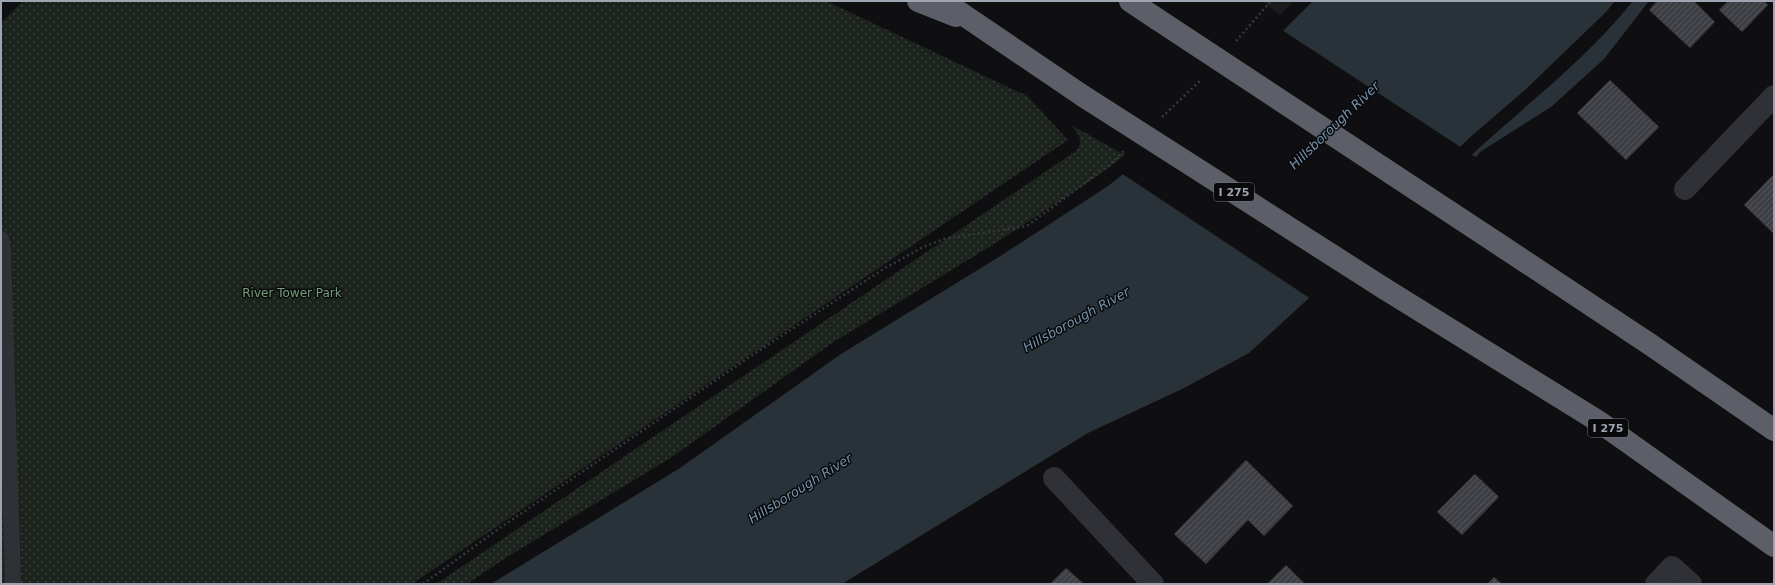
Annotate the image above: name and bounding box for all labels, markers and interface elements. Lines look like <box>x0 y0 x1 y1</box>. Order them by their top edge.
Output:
water label: Hillsborough River <box>1286 77 1384 172</box>
road number: I 275 <box>1214 183 1254 201</box>
water label: Hillsborough River <box>1020 283 1134 355</box>
park label: River Tower Park <box>242 286 342 300</box>
road number: I 275 <box>1588 419 1628 437</box>
water label: Hillsborough River <box>746 450 856 526</box>

